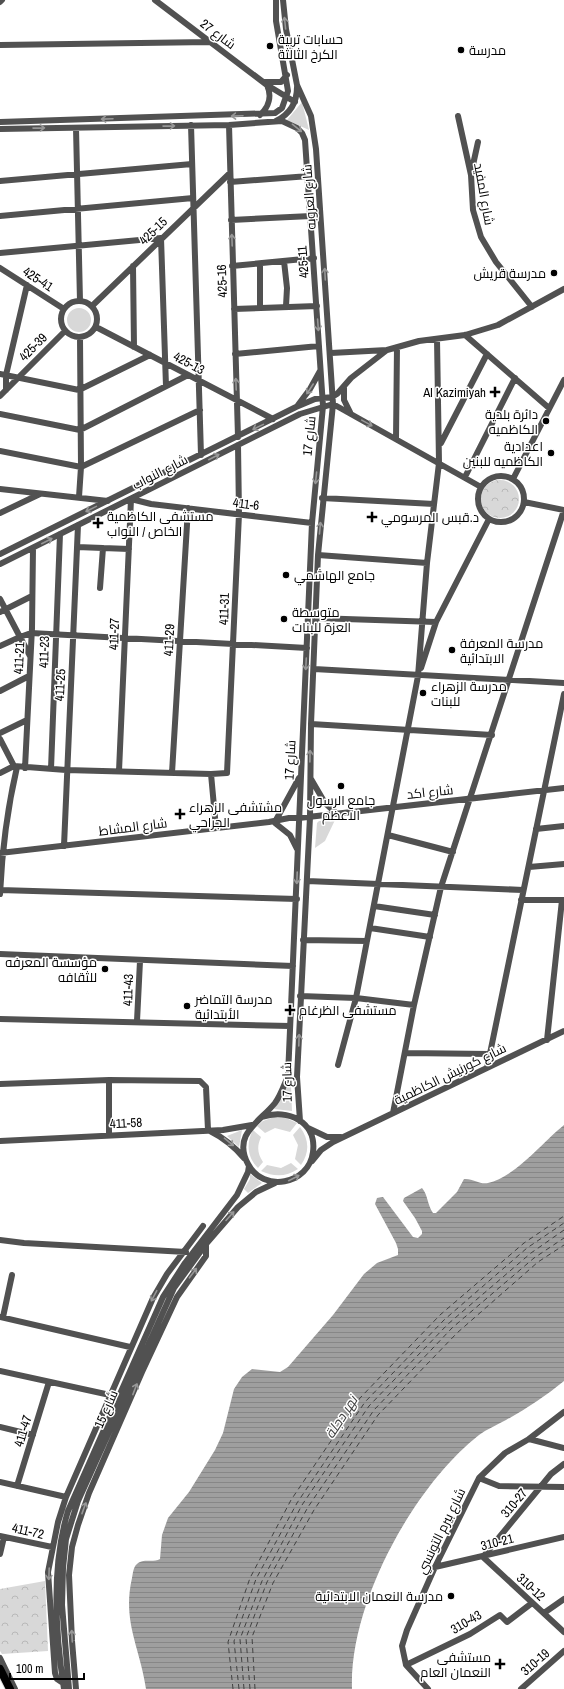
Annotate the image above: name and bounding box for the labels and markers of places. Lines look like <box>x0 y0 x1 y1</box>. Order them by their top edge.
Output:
place label: حسابات تربية الكرخ الثالثة <box>278 31 343 63</box>
marker: حسابات تربية الكرخ الثالثة <box>265 41 275 51</box>
place label: مدرسة <box>469 42 506 59</box>
marker: مدرسة <box>456 45 466 55</box>
place label: مدرسة قريش <box>474 265 546 282</box>
marker: مدرسة قريش <box>549 268 559 278</box>
place label: Al Kazimiyah <box>422 384 486 401</box>
marker: Al Kazimiyah <box>489 386 501 398</box>
place label: دائرة بلدية الكاظميه <box>485 406 538 438</box>
marker: دائرة بلدية الكاظميه <box>541 416 551 426</box>
place label: اعدادية الكاظميه للبنين <box>463 438 543 470</box>
marker: اعدادية الكاظميه للبنين <box>546 448 556 458</box>
place label: مستشفى الكاظمية الخاص / النواب <box>107 508 214 540</box>
place label: د.قبس المرسومي <box>381 509 479 528</box>
marker: د.قبس المرسومي <box>366 511 378 523</box>
marker: مستشفى الكاظمية الخاص / النواب <box>92 517 104 529</box>
place label: جامع الهاشمي <box>294 567 375 586</box>
marker: جامع الهاشمي <box>281 570 291 580</box>
place label: متوسطة العزة للبنات <box>292 604 351 636</box>
marker: متوسطة العزة للبنات <box>279 614 289 624</box>
place label: مدرسة المعرفة الابتدائية <box>460 635 543 667</box>
marker: مدرسة المعرفة الابتدائية <box>447 645 457 655</box>
place label: مدرسة الزهراء للبنات <box>431 678 507 710</box>
marker: مدرسة الزهراء للبنات <box>418 688 428 698</box>
marker: جامع الرسول الاعظم <box>336 781 346 791</box>
place label: جامع الرسول الاعظم <box>307 792 375 825</box>
place label: مشتشفى الزهراء الجراحي <box>189 799 282 833</box>
marker: مشتشفى الزهراء الجراحي <box>174 808 186 820</box>
place label: مؤسسة المعرفه للثقافه <box>5 954 97 986</box>
marker: مؤسسة المعرفه للثقافه <box>100 964 110 974</box>
place label: مدرسة التماضر الأبتدائية <box>194 991 273 1023</box>
marker: مدرسة التماضر الأبتدائية <box>182 1001 192 1011</box>
place label: مستشفى الظرغام <box>299 1002 397 1020</box>
marker: مستشفى الظرغام <box>284 1004 296 1016</box>
place label: مدرسة النعمان الابتدائية <box>315 1588 443 1605</box>
marker: مدرسة النعمان الابتدائية <box>446 1591 456 1601</box>
place label: مستشفى النعمان العام <box>420 1649 491 1682</box>
marker: مستشفى النعمان العام <box>494 1658 506 1670</box>

